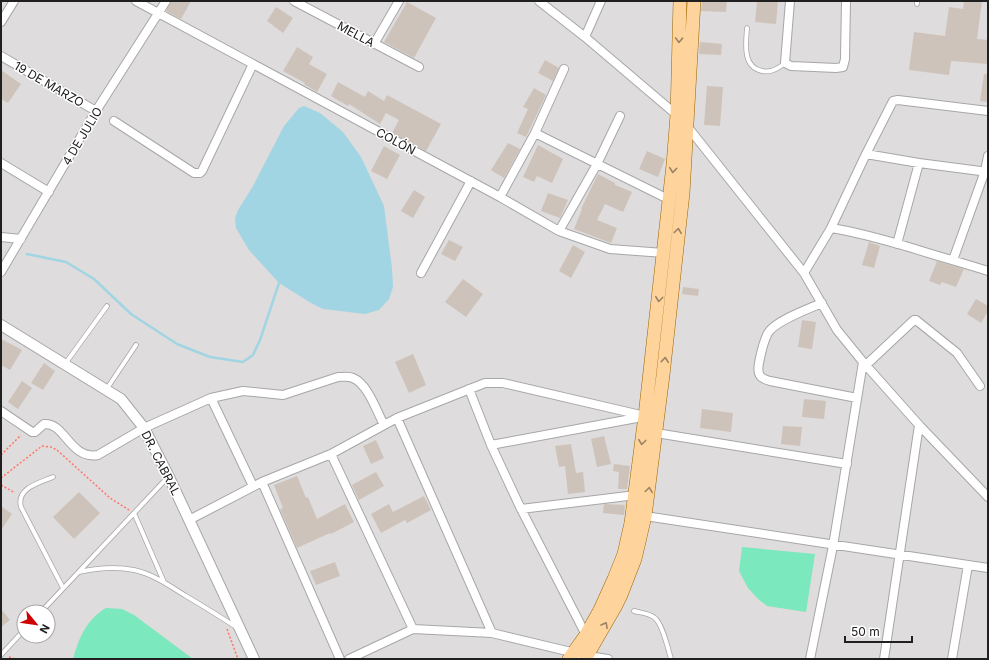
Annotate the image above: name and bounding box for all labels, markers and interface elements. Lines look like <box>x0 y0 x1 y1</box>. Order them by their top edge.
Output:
street label: MELLA <box>335 18 377 50</box>
one-way arrow <box>675 37 683 43</box>
street label: 19 DE MARZO <box>11 58 87 110</box>
street label: 4 DE JULIO <box>59 104 105 168</box>
street label: COLÓN <box>374 124 418 158</box>
one-way arrow <box>669 167 678 173</box>
one-way arrow <box>673 228 682 234</box>
one-way arrow <box>655 296 664 302</box>
one-way arrow <box>660 357 669 363</box>
street label: DR. CABRAL <box>138 428 184 498</box>
one-way arrow <box>638 439 647 445</box>
one-way arrow <box>644 486 653 493</box>
north arrow <box>16 604 56 644</box>
scale bar <box>845 618 912 644</box>
text: N <box>37 622 53 636</box>
one-way arrow <box>600 622 607 629</box>
text: 50 m <box>851 624 880 639</box>

